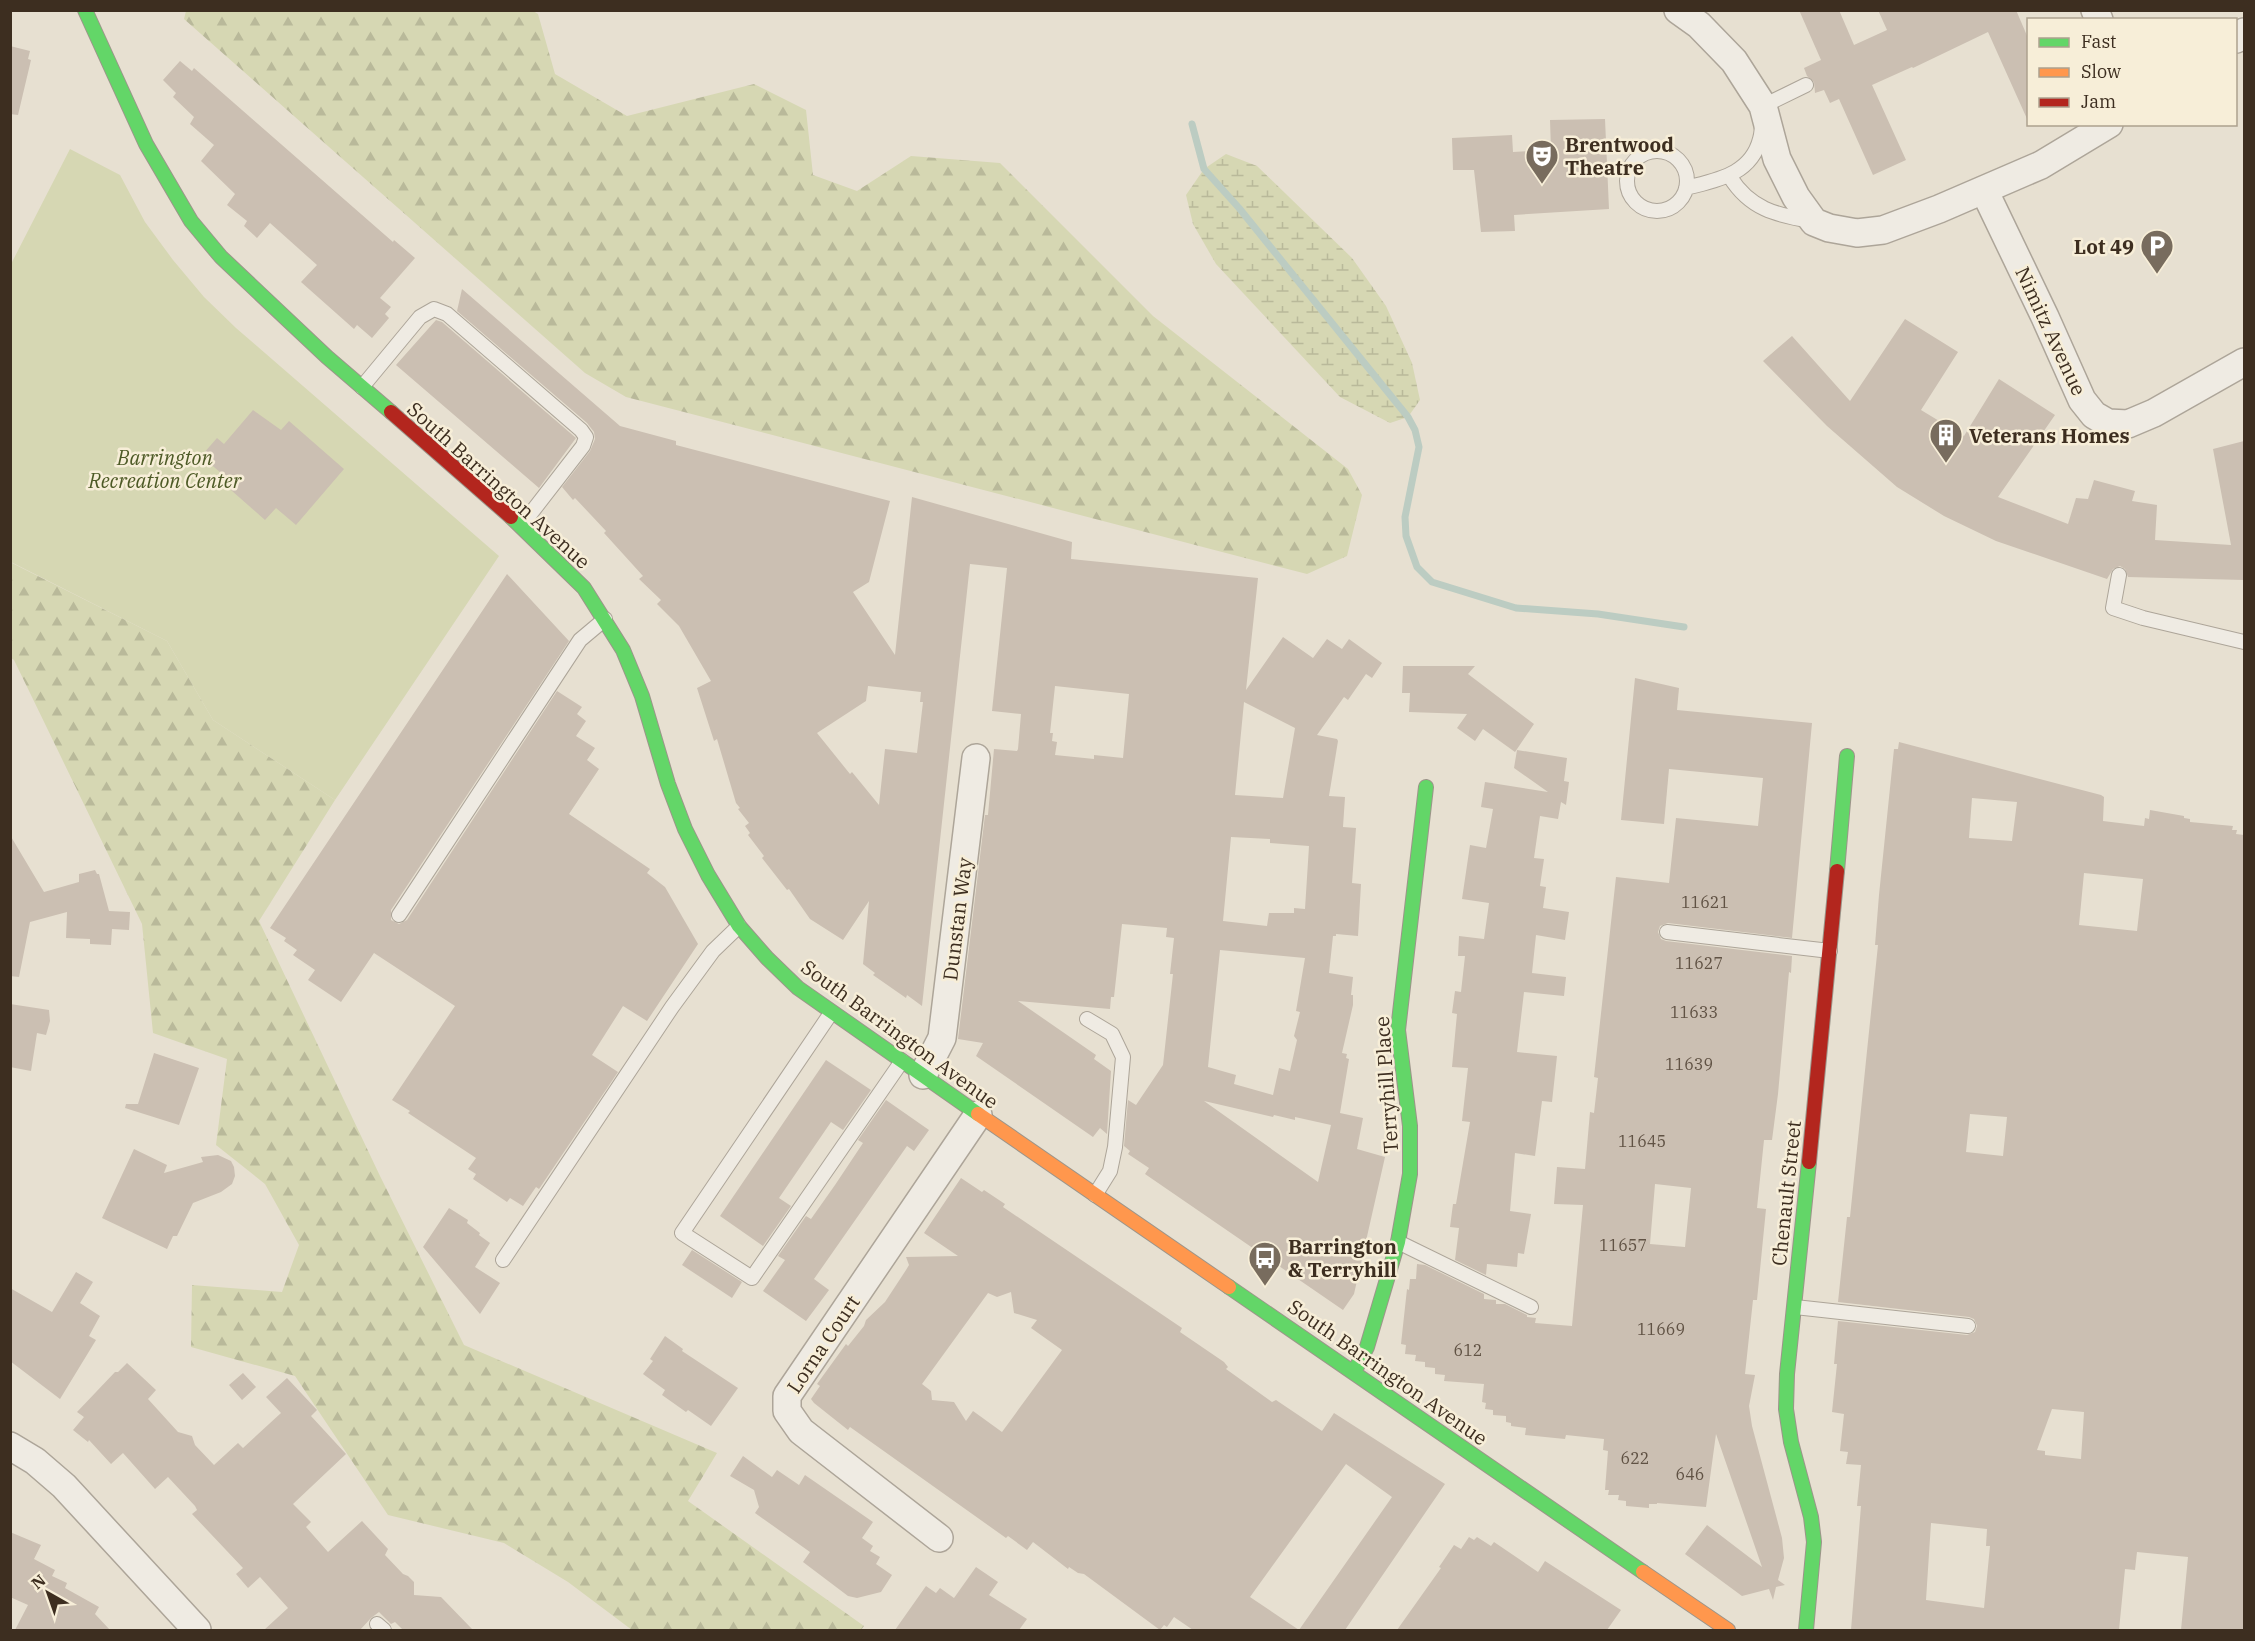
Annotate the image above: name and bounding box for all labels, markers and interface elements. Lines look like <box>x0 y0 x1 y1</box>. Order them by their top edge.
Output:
legend <box>2027 18 2237 126</box>
text: Fast <box>2081 30 2116 53</box>
text: Slow <box>2081 60 2121 83</box>
text: Jam <box>2081 90 2116 113</box>
place label: Brentwood Theatre <box>1565 131 1674 181</box>
theatre icon: Brentwood Theatre <box>1524 138 1560 185</box>
parking icon: Lot 49 <box>2139 228 2175 275</box>
place label: Lot 49 <box>2074 233 2134 260</box>
street label: Nimitz Avenue <box>2009 262 2093 400</box>
street label: South Barrington Avenue <box>402 395 596 575</box>
building icon: Veterans Homes <box>1928 417 1964 464</box>
place label: Veterans Homes <box>1969 422 2130 449</box>
park label: Barrington Recreation Center <box>88 444 243 494</box>
street label: Dunstan Way <box>936 856 978 982</box>
house number: 11621 <box>1681 892 1729 912</box>
street label: South Barrington Avenue <box>796 953 1004 1115</box>
house number: 11627 <box>1675 953 1723 973</box>
house number: 11633 <box>1670 1002 1718 1022</box>
street label: Terryhill Place <box>1368 1015 1404 1155</box>
house number: 11639 <box>1665 1054 1713 1074</box>
street label: Chenault Street <box>1765 1119 1807 1267</box>
house number: 11645 <box>1618 1131 1666 1151</box>
place label: Barrington & Terryhill <box>1288 1233 1397 1283</box>
house number: 11657 <box>1599 1235 1647 1255</box>
bus stop icon: Barrington & Terryhill <box>1247 1240 1283 1287</box>
street label: Lorna Court <box>780 1290 866 1398</box>
street label: South Barrington Avenue <box>1283 1293 1493 1451</box>
house number: 11669 <box>1637 1319 1685 1339</box>
house number: 612 <box>1454 1340 1482 1360</box>
house number: 622 <box>1621 1448 1649 1468</box>
house number: 646 <box>1676 1464 1704 1484</box>
north arrow <box>18 1563 78 1623</box>
text: N <box>27 1570 50 1593</box>

